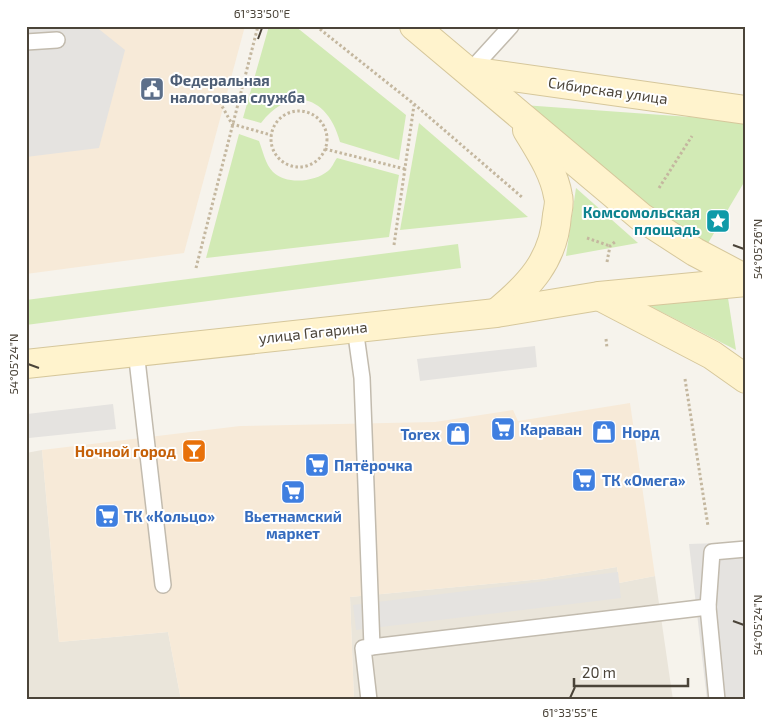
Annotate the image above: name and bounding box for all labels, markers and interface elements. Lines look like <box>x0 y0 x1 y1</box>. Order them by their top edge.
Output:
text: 61°33'50"E <box>234 6 291 20</box>
place label: Федеральная налоговая служба <box>170 71 305 106</box>
street label: Сибирская улица <box>547 73 669 108</box>
public building icon: Федеральная налоговая служба <box>139 76 165 102</box>
place label: Комсомольская площадь <box>583 203 700 238</box>
place icon: Комсомольская площадь <box>705 208 731 234</box>
text: 54°05'26"N <box>750 219 764 279</box>
street label: улица Гагарина <box>258 317 368 348</box>
text: 54°05'24"N <box>6 333 20 395</box>
supermarket icon: Караван <box>490 416 516 442</box>
shop icon: Норд <box>591 419 617 445</box>
place label: Караван <box>520 420 582 438</box>
shop icon: Torex <box>445 421 471 447</box>
place label: Норд <box>622 423 660 441</box>
place label: Torex <box>400 425 440 443</box>
bar icon: Ночной город <box>181 438 207 464</box>
place label: Ночной город <box>75 442 177 460</box>
supermarket icon: Пятёрочка <box>304 452 330 478</box>
place label: Пятёрочка <box>334 456 413 474</box>
supermarket icon: ТК «Омега» <box>571 467 597 493</box>
place label: ТК «Омега» <box>602 471 686 489</box>
supermarket icon: Вьетнамский маркет <box>280 479 306 505</box>
supermarket icon: ТК «Кольцо» <box>94 503 120 529</box>
place label: ТК «Кольцо» <box>124 507 215 525</box>
place label: Вьетнамский маркет <box>244 507 342 542</box>
text: 54°05'24"N <box>750 594 764 656</box>
scale bar <box>574 656 688 688</box>
text: 20 m <box>582 663 616 681</box>
text: 61°33'55"E <box>542 705 598 719</box>

